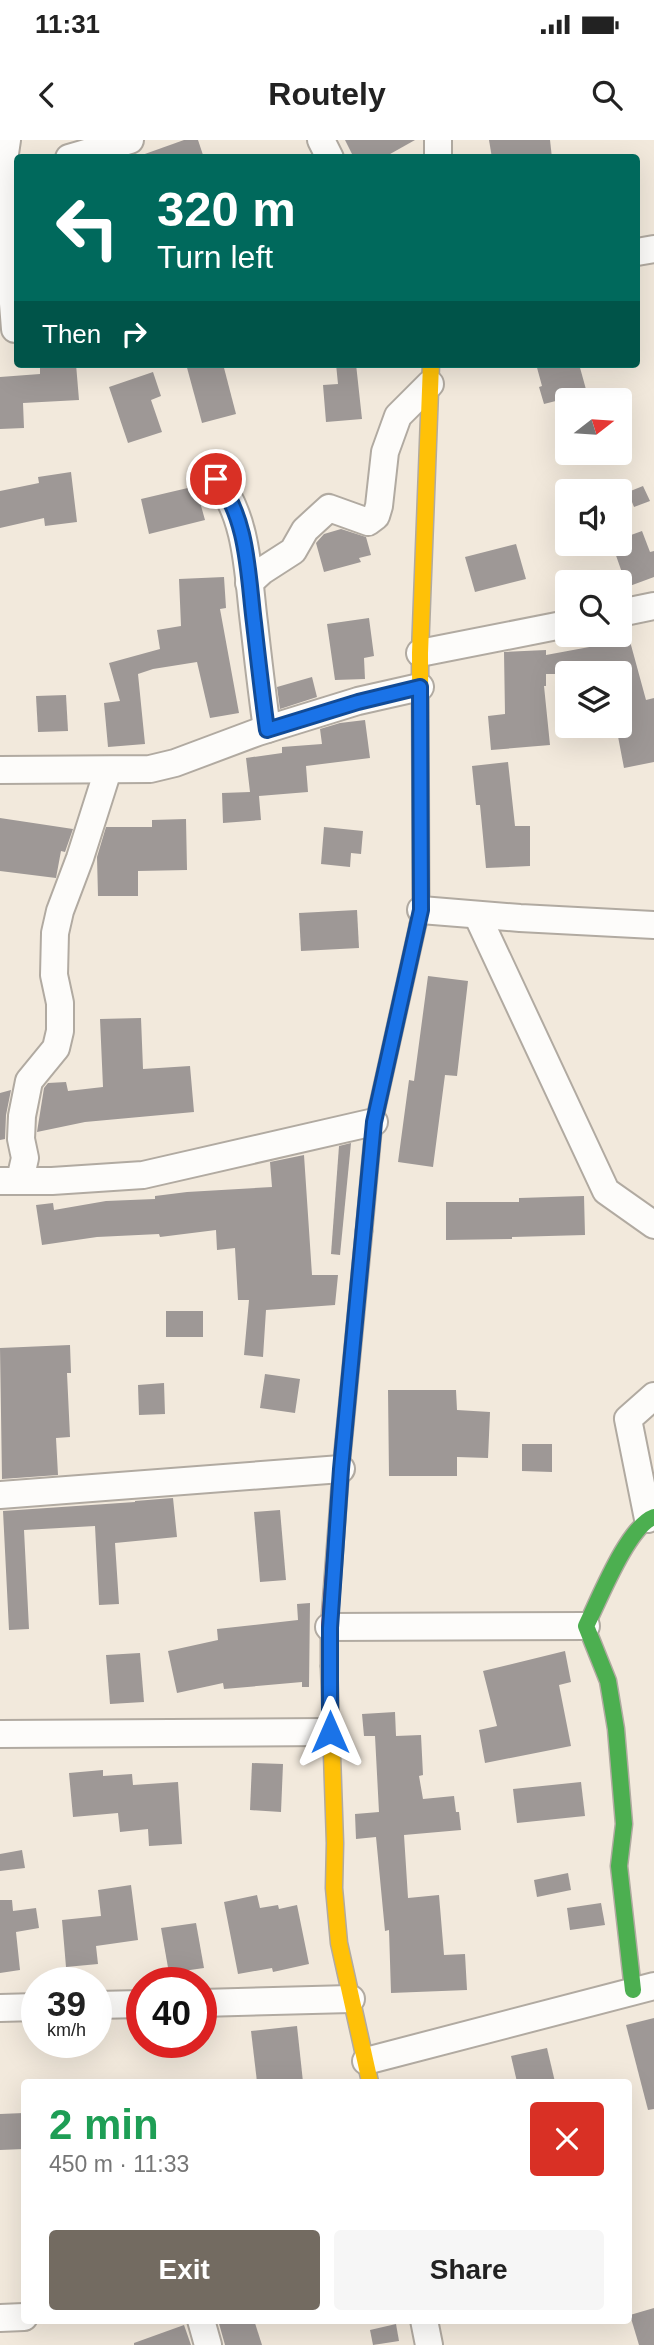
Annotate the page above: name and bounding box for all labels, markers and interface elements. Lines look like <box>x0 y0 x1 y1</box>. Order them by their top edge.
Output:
text: 11:31 <box>35 9 100 39</box>
icon: back <box>28 76 66 114</box>
text: Routely <box>268 76 386 112</box>
icon: search <box>588 76 626 114</box>
icon: left <box>42 182 133 273</box>
text: 320 m <box>157 182 296 236</box>
text: Turn left <box>157 239 273 275</box>
icon: right <box>115 315 153 353</box>
text: Then <box>42 319 101 349</box>
north arrow <box>555 388 632 466</box>
map controls <box>555 388 632 738</box>
pin <box>186 449 246 509</box>
icon: arrive <box>197 460 235 498</box>
button: sound <box>555 479 632 556</box>
button: search <box>555 570 632 647</box>
button: layers <box>555 661 632 738</box>
position arrow <box>293 1695 367 1769</box>
speed limit sign: 40 <box>126 1967 217 2058</box>
text: 39 <box>47 1984 86 2023</box>
text: km/h <box>47 2020 86 2040</box>
text: 2 min <box>49 2101 159 2148</box>
button: close <box>530 2102 604 2176</box>
text: 450 m · 11:33 <box>49 2151 189 2177</box>
button: Exit <box>49 2230 320 2310</box>
button: Share <box>334 2230 604 2310</box>

